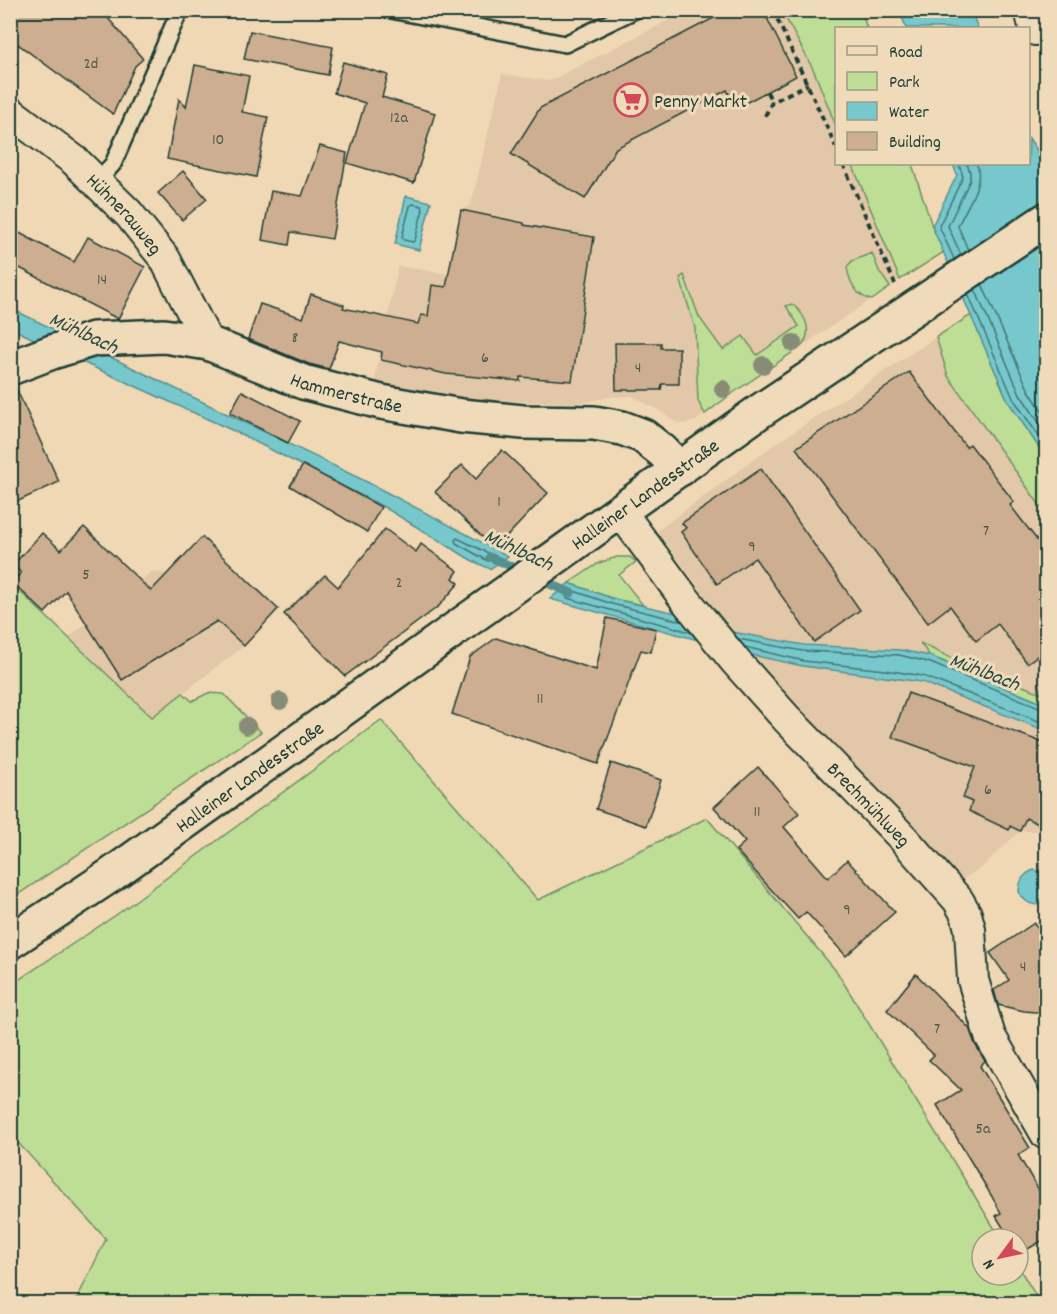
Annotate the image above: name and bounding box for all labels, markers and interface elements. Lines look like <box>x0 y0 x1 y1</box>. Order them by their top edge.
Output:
legend <box>835 27 1030 165</box>
text: Road <box>889 41 923 66</box>
house number: 2d <box>84 53 98 76</box>
text: Park <box>889 71 920 96</box>
supermarket icon: Penny Markt <box>613 82 649 118</box>
place label: Penny Markt <box>654 89 747 117</box>
text: Water <box>889 101 929 126</box>
house number: 12a <box>390 107 408 130</box>
house number: 10 <box>212 129 224 152</box>
text: Building <box>889 131 941 156</box>
street label: Hühnerauweg <box>79 168 168 262</box>
house number: 14 <box>97 269 107 292</box>
water label: Mühlbach <box>43 306 123 364</box>
house number: 8 <box>292 327 298 350</box>
house number: 6 <box>481 347 489 370</box>
house number: 4 <box>635 357 641 380</box>
street label: Hammerstraße <box>285 367 404 422</box>
street label: Halleiner Landesstraße <box>566 433 726 559</box>
house number: 1 <box>497 491 501 514</box>
house number: 7 <box>983 520 989 543</box>
water label: Mühlbach <box>478 523 558 581</box>
house number: 9 <box>748 536 756 559</box>
house number: 5 <box>82 564 90 587</box>
house number: 2 <box>396 572 403 595</box>
water label: Mühlbach <box>944 647 1025 701</box>
house number: 11 <box>536 688 544 711</box>
street label: Halleiner Landesstraße <box>171 716 331 841</box>
street label: Brechmühlweg <box>819 757 916 855</box>
house number: 6 <box>984 779 992 802</box>
house number: 11 <box>753 801 761 824</box>
house number: 9 <box>843 899 851 922</box>
house number: 4 <box>1020 956 1026 979</box>
house number: 7 <box>934 1018 940 1041</box>
house number: 5a <box>976 1118 991 1141</box>
north arrow <box>970 1227 1030 1287</box>
text: N <box>978 1254 1001 1273</box>

